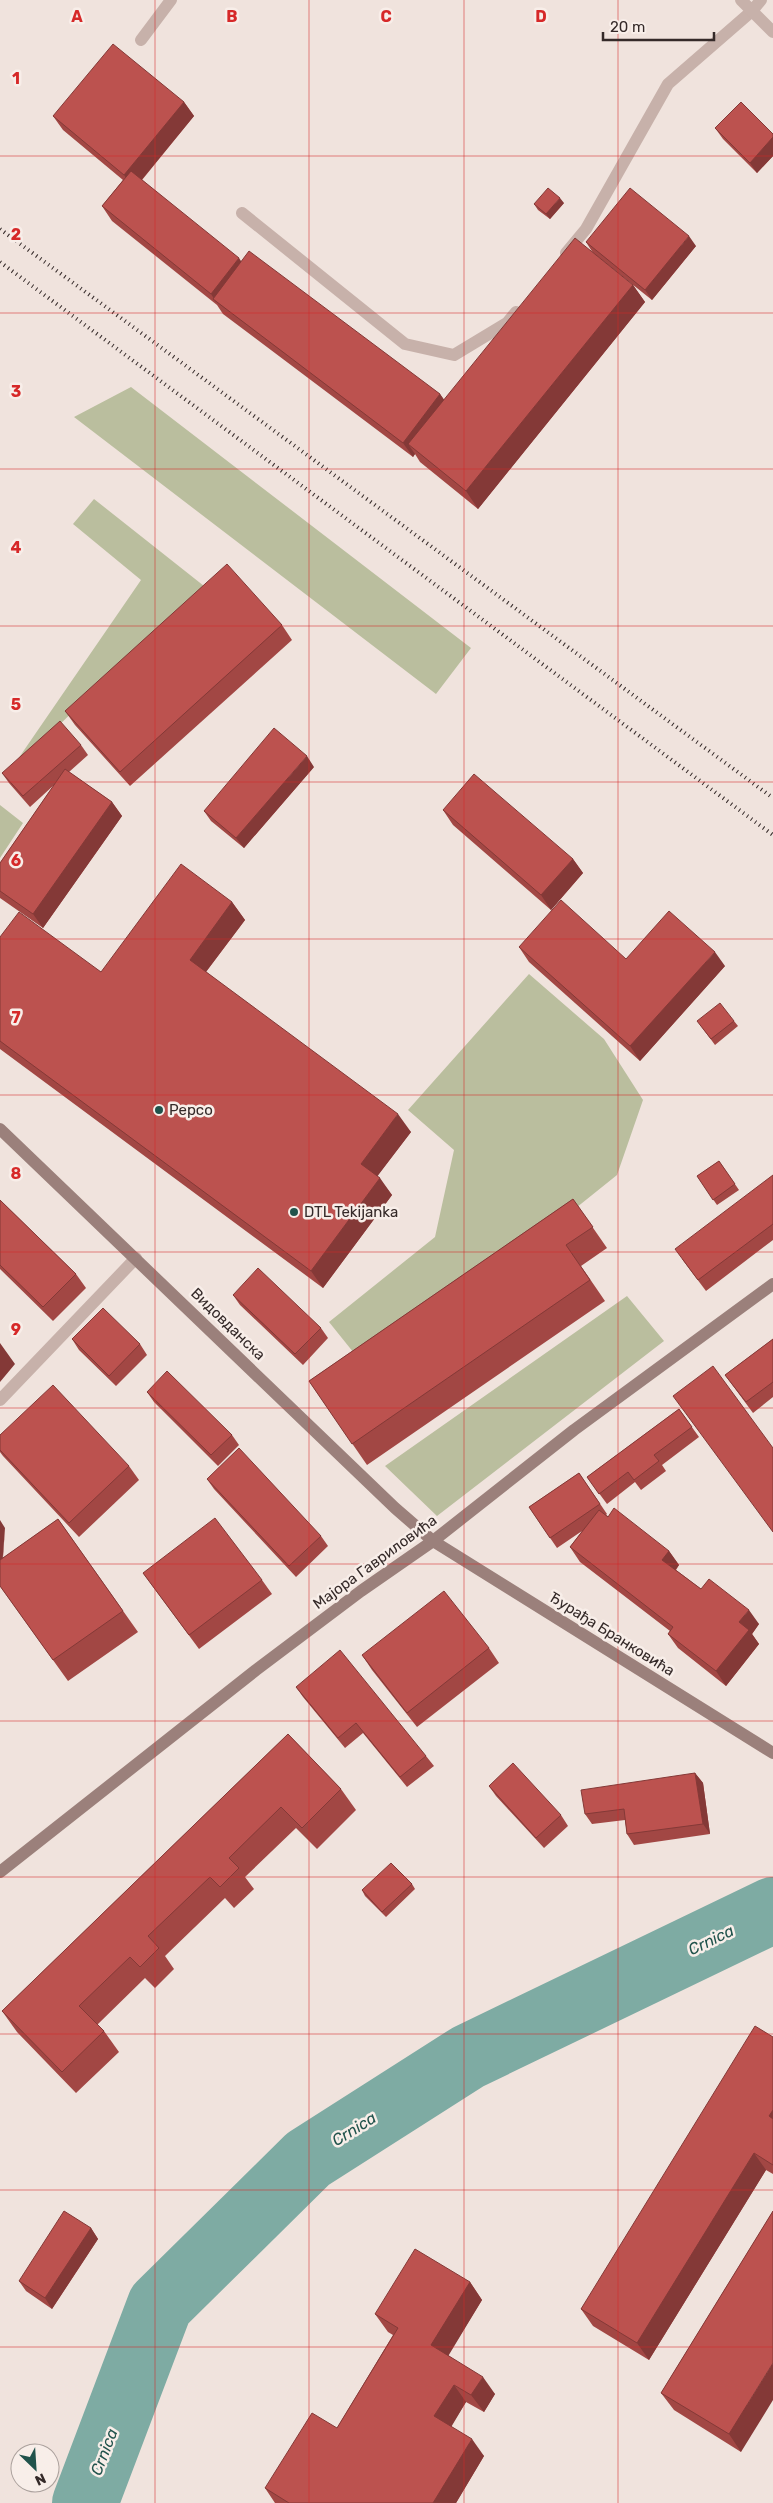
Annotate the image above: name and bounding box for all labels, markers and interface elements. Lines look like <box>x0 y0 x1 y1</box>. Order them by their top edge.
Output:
text: A <box>71 7 83 26</box>
text: B <box>226 7 238 26</box>
text: C <box>380 7 392 26</box>
text: D <box>535 7 547 26</box>
scale bar <box>603 10 714 42</box>
text: 20 m <box>610 18 645 36</box>
text: 1 <box>12 69 20 88</box>
text: 2 <box>11 225 21 244</box>
text: 3 <box>11 382 21 401</box>
text: 4 <box>11 538 22 557</box>
text: 5 <box>11 695 21 714</box>
text: 6 <box>11 851 21 870</box>
text: 7 <box>11 1008 21 1027</box>
place label: Pepco <box>169 1101 213 1119</box>
marker: Pepco <box>153 1104 165 1116</box>
text: 8 <box>11 1164 22 1183</box>
place label: DTL Tekijanka <box>304 1203 398 1221</box>
marker: DTL Tekijanka <box>288 1206 300 1218</box>
street label: Видовданска <box>187 1284 269 1364</box>
text: 9 <box>11 1320 21 1339</box>
street label: Мајора Гавриловића <box>310 1511 440 1613</box>
street label: Ђурађа Бранковића <box>546 1588 678 1680</box>
water label: Crnica <box>685 1921 737 1959</box>
water label: Crnica <box>328 2108 380 2150</box>
water label: Crnica <box>86 2426 122 2478</box>
north arrow <box>10 2443 60 2493</box>
text: N <box>32 2469 48 2489</box>

